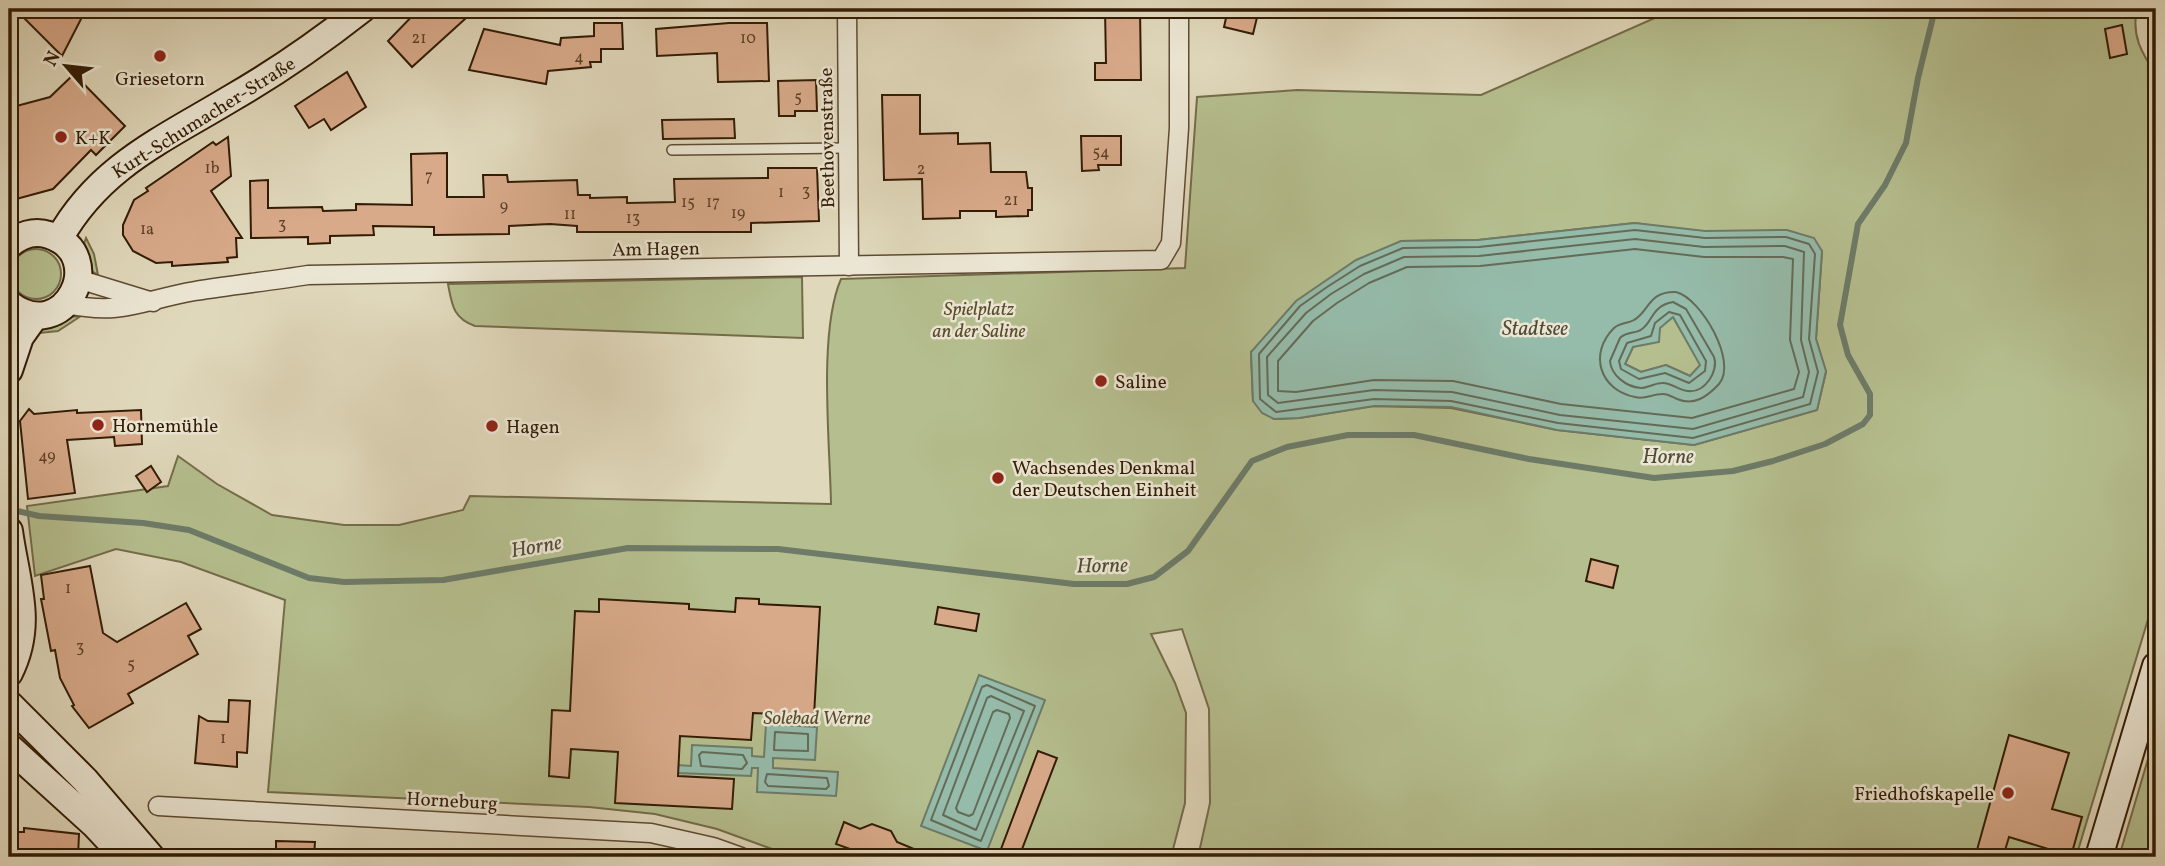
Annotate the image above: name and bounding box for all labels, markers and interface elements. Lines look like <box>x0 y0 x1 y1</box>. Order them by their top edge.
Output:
house number: 21 <box>412 28 426 50</box>
house number: 10 <box>740 28 756 50</box>
north arrow <box>32 32 102 102</box>
text: N <box>38 47 68 71</box>
house number: 4 <box>574 47 584 69</box>
marker: Griesetorn <box>152 48 168 64</box>
street label: Kurt-Schumacher-Straße <box>107 52 301 186</box>
place label: Griesetorn <box>115 67 205 93</box>
street label: Beethovenstraße <box>814 67 842 208</box>
house number: 5 <box>794 87 802 109</box>
place label: K+K <box>75 126 111 152</box>
marker: K+K <box>53 129 69 145</box>
house number: 54 <box>1092 142 1110 164</box>
house number: 1b <box>205 158 220 180</box>
house number: 2 <box>917 159 925 181</box>
house number: 7 <box>425 166 433 188</box>
house number: 3 <box>802 181 810 203</box>
house number: 1 <box>778 182 784 204</box>
house number: 21 <box>1004 190 1018 212</box>
house number: 15 <box>681 192 695 214</box>
house number: 17 <box>706 192 720 214</box>
house number: 9 <box>500 196 508 218</box>
house number: 19 <box>731 203 745 225</box>
house number: 11 <box>564 204 576 226</box>
house number: 13 <box>626 208 640 230</box>
house number: 3 <box>278 214 286 236</box>
house number: 1a <box>140 219 154 241</box>
street label: Am Hagen <box>612 236 700 264</box>
park label: Spielplatz an der Saline <box>933 297 1025 345</box>
water label: Stadtsee <box>1502 315 1568 344</box>
place label: Saline <box>1115 370 1167 396</box>
marker: Saline <box>1093 373 1109 389</box>
place label: Hornemühle <box>112 414 218 440</box>
place label: Hagen <box>506 415 560 441</box>
marker: Hornemühle <box>90 417 106 433</box>
marker: Hagen <box>484 418 500 434</box>
water label: Horne <box>1642 443 1694 472</box>
house number: 49 <box>38 446 56 468</box>
place label: Wachsendes Denkmal der Deutschen Einheit <box>1012 456 1197 504</box>
marker: Wachsendes Denkmal der Deutschen Einheit <box>990 470 1006 486</box>
water label: Horne <box>508 529 564 566</box>
water label: Horne <box>1076 552 1128 581</box>
house number: 1 <box>65 578 71 600</box>
house number: 3 <box>76 637 84 659</box>
house number: 5 <box>127 654 135 676</box>
park label: Solebad Werne <box>764 706 871 732</box>
house number: 1 <box>220 728 226 750</box>
place label: Friedhofskapelle <box>1854 782 1994 808</box>
marker: Friedhofskapelle <box>2000 785 2016 801</box>
street label: Horneburg <box>406 787 498 817</box>

